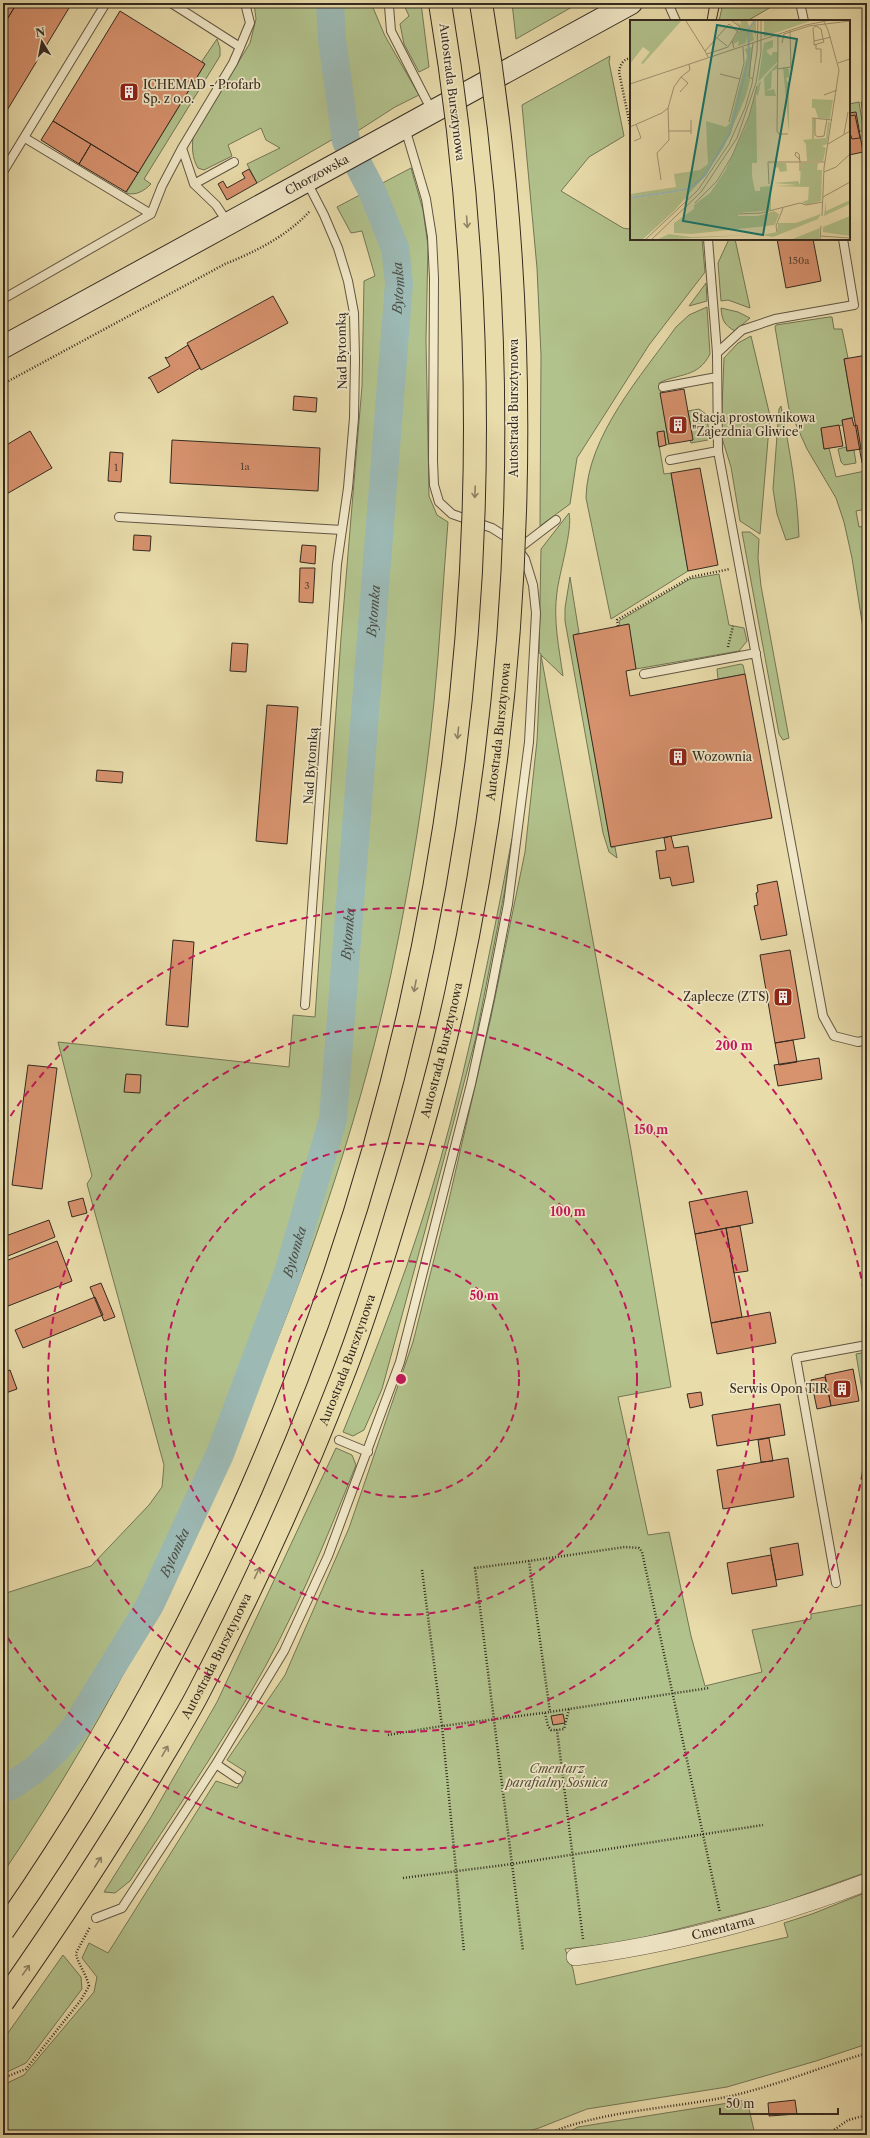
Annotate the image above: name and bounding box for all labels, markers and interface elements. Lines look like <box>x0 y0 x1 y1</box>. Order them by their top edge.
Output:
inset map <box>630 20 850 240</box>
street label: Autostrada Bursztynowa <box>436 21 468 162</box>
north arrow <box>22 22 62 62</box>
text: N <box>34 24 47 40</box>
place label: ICHEMAD - Profarb Sp. z o.o. <box>143 77 261 106</box>
building icon: ICHEMAD - Profarb Sp. z o.o. <box>118 81 140 103</box>
street label: Chorzowska <box>282 151 352 198</box>
one-way arrow <box>464 215 471 228</box>
house number: 150a <box>788 254 810 267</box>
water label: Bytomka <box>389 261 408 316</box>
street label: Nad Bytomką <box>333 312 350 390</box>
street label: Autostrada Bursztynowa <box>506 338 521 478</box>
place label: Stacja prostownikowa "Zajezdnia Gliwice" <box>692 410 816 439</box>
building icon: Stacja prostownikowa "Zajezdnia Gliwice" <box>667 414 689 436</box>
house number: 1a <box>240 460 250 473</box>
house number: 1 <box>114 461 119 474</box>
one-way arrow <box>471 485 479 498</box>
house number: 3 <box>304 579 310 592</box>
water label: Bytomka <box>363 584 383 638</box>
street label: Autostrada Bursztynowa <box>482 661 513 802</box>
street label: Nad Bytomką <box>300 726 321 805</box>
one-way arrow <box>454 726 461 739</box>
building icon: Wozownia <box>667 746 689 768</box>
place label: Wozownia <box>691 749 753 764</box>
water label: Bytomka <box>338 907 358 961</box>
one-way arrow <box>411 979 419 992</box>
street label: Autostrada Bursztynowa <box>417 980 465 1120</box>
building icon: Zaplecze (ZTS) <box>772 986 794 1008</box>
place label: Zaplecze (ZTS) <box>683 989 769 1004</box>
text: 200 m <box>715 1038 753 1053</box>
text: 150 m <box>634 1122 668 1137</box>
text: 100 m <box>550 1204 586 1219</box>
water label: Bytomka <box>279 1224 309 1280</box>
text: 50 m <box>469 1288 499 1303</box>
street label: Autostrada Bursztynowa <box>315 1292 378 1428</box>
centre of rings <box>394 1372 408 1386</box>
building icon: Serwis Opon TIR <box>831 1378 853 1400</box>
place label: Serwis Opon TIR <box>730 1381 829 1396</box>
water label: Bytomka <box>156 1525 193 1580</box>
one-way arrow <box>254 1568 261 1580</box>
street label: Autostrada Bursztynowa <box>177 1590 255 1722</box>
one-way arrow <box>162 1745 170 1757</box>
park label: Cmentarz parafialny Sośnica <box>503 1761 608 1790</box>
one-way arrow <box>94 1857 102 1868</box>
street label: Cmentarna <box>690 1912 757 1943</box>
one-way arrow <box>22 1965 30 1976</box>
scale bar <box>720 2090 838 2116</box>
text: 50 m <box>726 2096 755 2111</box>

